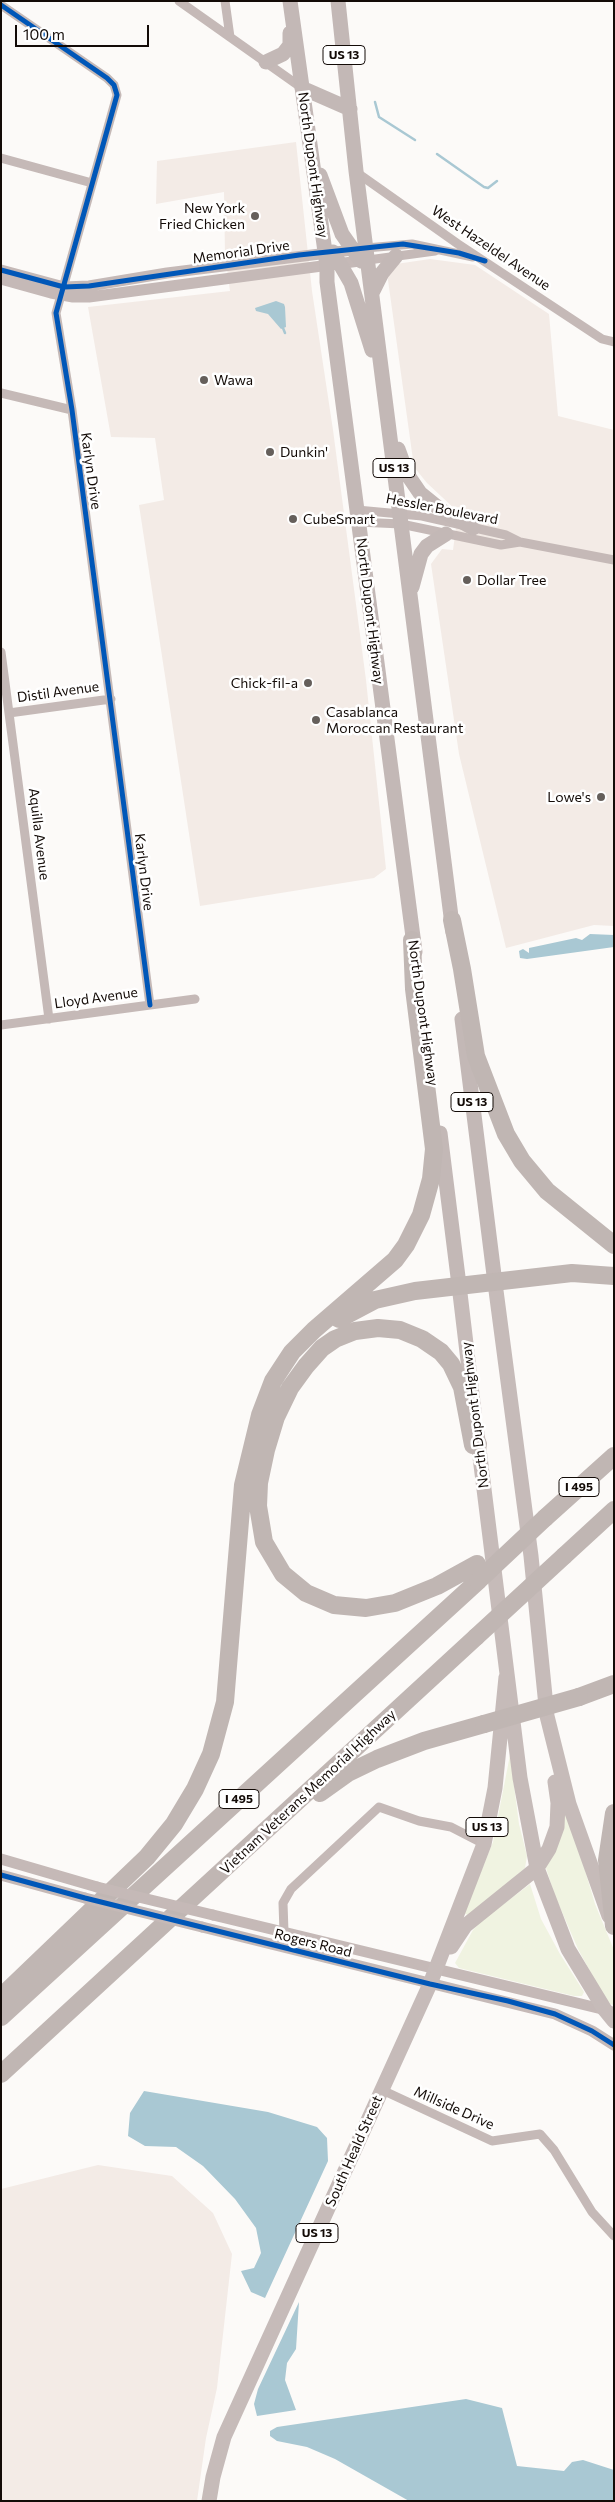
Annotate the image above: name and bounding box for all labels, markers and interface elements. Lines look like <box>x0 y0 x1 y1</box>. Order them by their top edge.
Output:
scale bar <box>18 15 151 47</box>
text: 100 m <box>23 25 65 43</box>
road number: US 13 <box>323 46 365 64</box>
street label: North Dupont Highway <box>294 91 332 239</box>
place label: New York Fried Chicken <box>159 200 245 232</box>
street label: West Hazeldel Avenue <box>428 202 554 294</box>
marker: New York Fried Chicken <box>249 210 261 222</box>
street label: Memorial Drive <box>191 237 291 267</box>
place label: Wawa <box>214 372 253 388</box>
marker: Wawa <box>198 374 210 386</box>
street label: Karlyn Drive <box>77 431 105 511</box>
place label: Dunkin' <box>280 444 328 460</box>
marker: Dunkin' <box>264 446 276 458</box>
road number: US 13 <box>373 458 415 478</box>
street label: Hessler Boulevard <box>385 490 499 528</box>
place label: CubeSmart <box>303 511 375 527</box>
marker: CubeSmart <box>287 513 299 525</box>
street label: North Dupont Highway <box>353 537 387 685</box>
place label: Dollar Tree <box>477 572 546 588</box>
marker: Dollar Tree <box>461 574 473 586</box>
place label: Chick-fil-a <box>231 675 298 691</box>
marker: Chick-fil-a <box>302 677 314 689</box>
street label: Distil Avenue <box>16 678 100 706</box>
place label: Casablanca Moroccan Restaurant <box>326 704 463 736</box>
marker: Casablanca Moroccan Restaurant <box>310 714 322 726</box>
street label: Aquilla Avenue <box>25 787 53 881</box>
place label: Lowe's <box>547 789 591 805</box>
marker: Lowe's <box>595 791 607 803</box>
street label: Karlyn Drive <box>131 832 157 912</box>
street label: North Dupont Highway <box>404 939 442 1087</box>
street label: Lloyd Avenue <box>53 984 139 1012</box>
road number: US 13 <box>451 1092 493 1112</box>
street label: North Dupont Highway <box>458 1341 492 1489</box>
road number: I 495 <box>559 1478 599 1496</box>
street label: Vietnam Veterans Memorial Highway <box>217 1706 399 1878</box>
road number: I 495 <box>219 1790 259 1808</box>
road number: US 13 <box>466 1818 508 1836</box>
street label: Rogers Road <box>273 1925 353 1961</box>
street label: Millside Drive <box>411 2083 497 2133</box>
street label: South Heald Street <box>322 2093 386 2209</box>
road number: US 13 <box>296 2224 338 2242</box>

